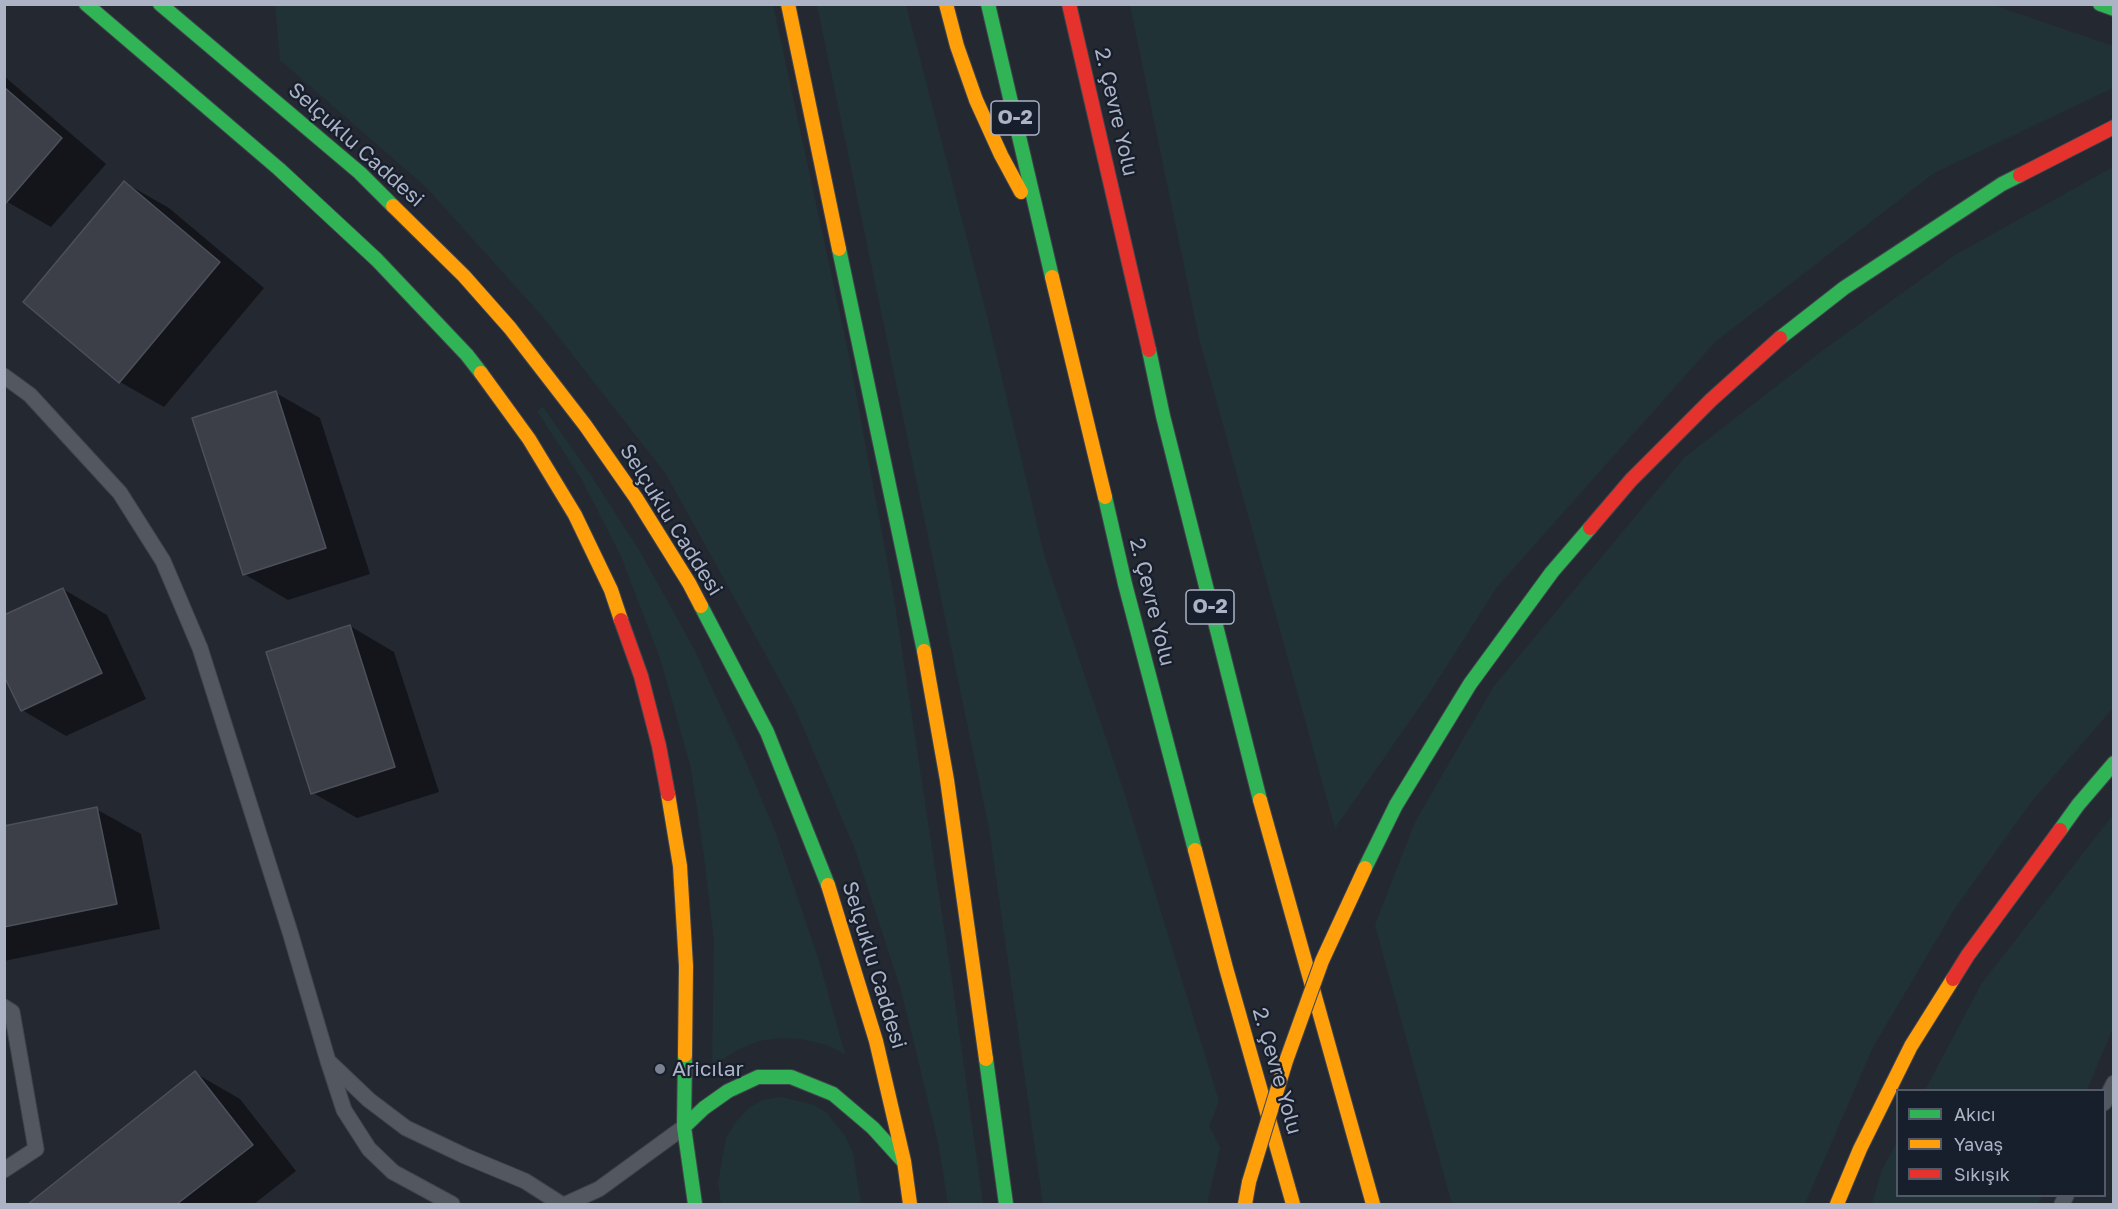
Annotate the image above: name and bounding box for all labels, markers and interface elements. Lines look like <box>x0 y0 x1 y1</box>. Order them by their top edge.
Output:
street label: 2. Çevre Yolu <box>1089 45 1143 179</box>
street label: Selçuklu Caddesi <box>283 78 429 212</box>
road number: O-2 <box>991 101 1039 135</box>
street label: Selçuklu Caddesi <box>614 440 728 600</box>
street label: 2. Çevre Yolu <box>1124 536 1180 668</box>
road number: O-2 <box>1186 590 1234 624</box>
street label: Selçuklu Caddesi <box>837 878 911 1052</box>
street label: 2. Çevre Yolu <box>1247 1005 1307 1137</box>
place label: Aricılar <box>672 1056 744 1082</box>
marker: Aricılar <box>653 1062 667 1076</box>
legend <box>1896 1089 2106 1197</box>
text: Akıcı <box>1954 1103 1996 1125</box>
text: Yavaş <box>1954 1133 2003 1155</box>
text: Sıkışık <box>1954 1163 2010 1185</box>

